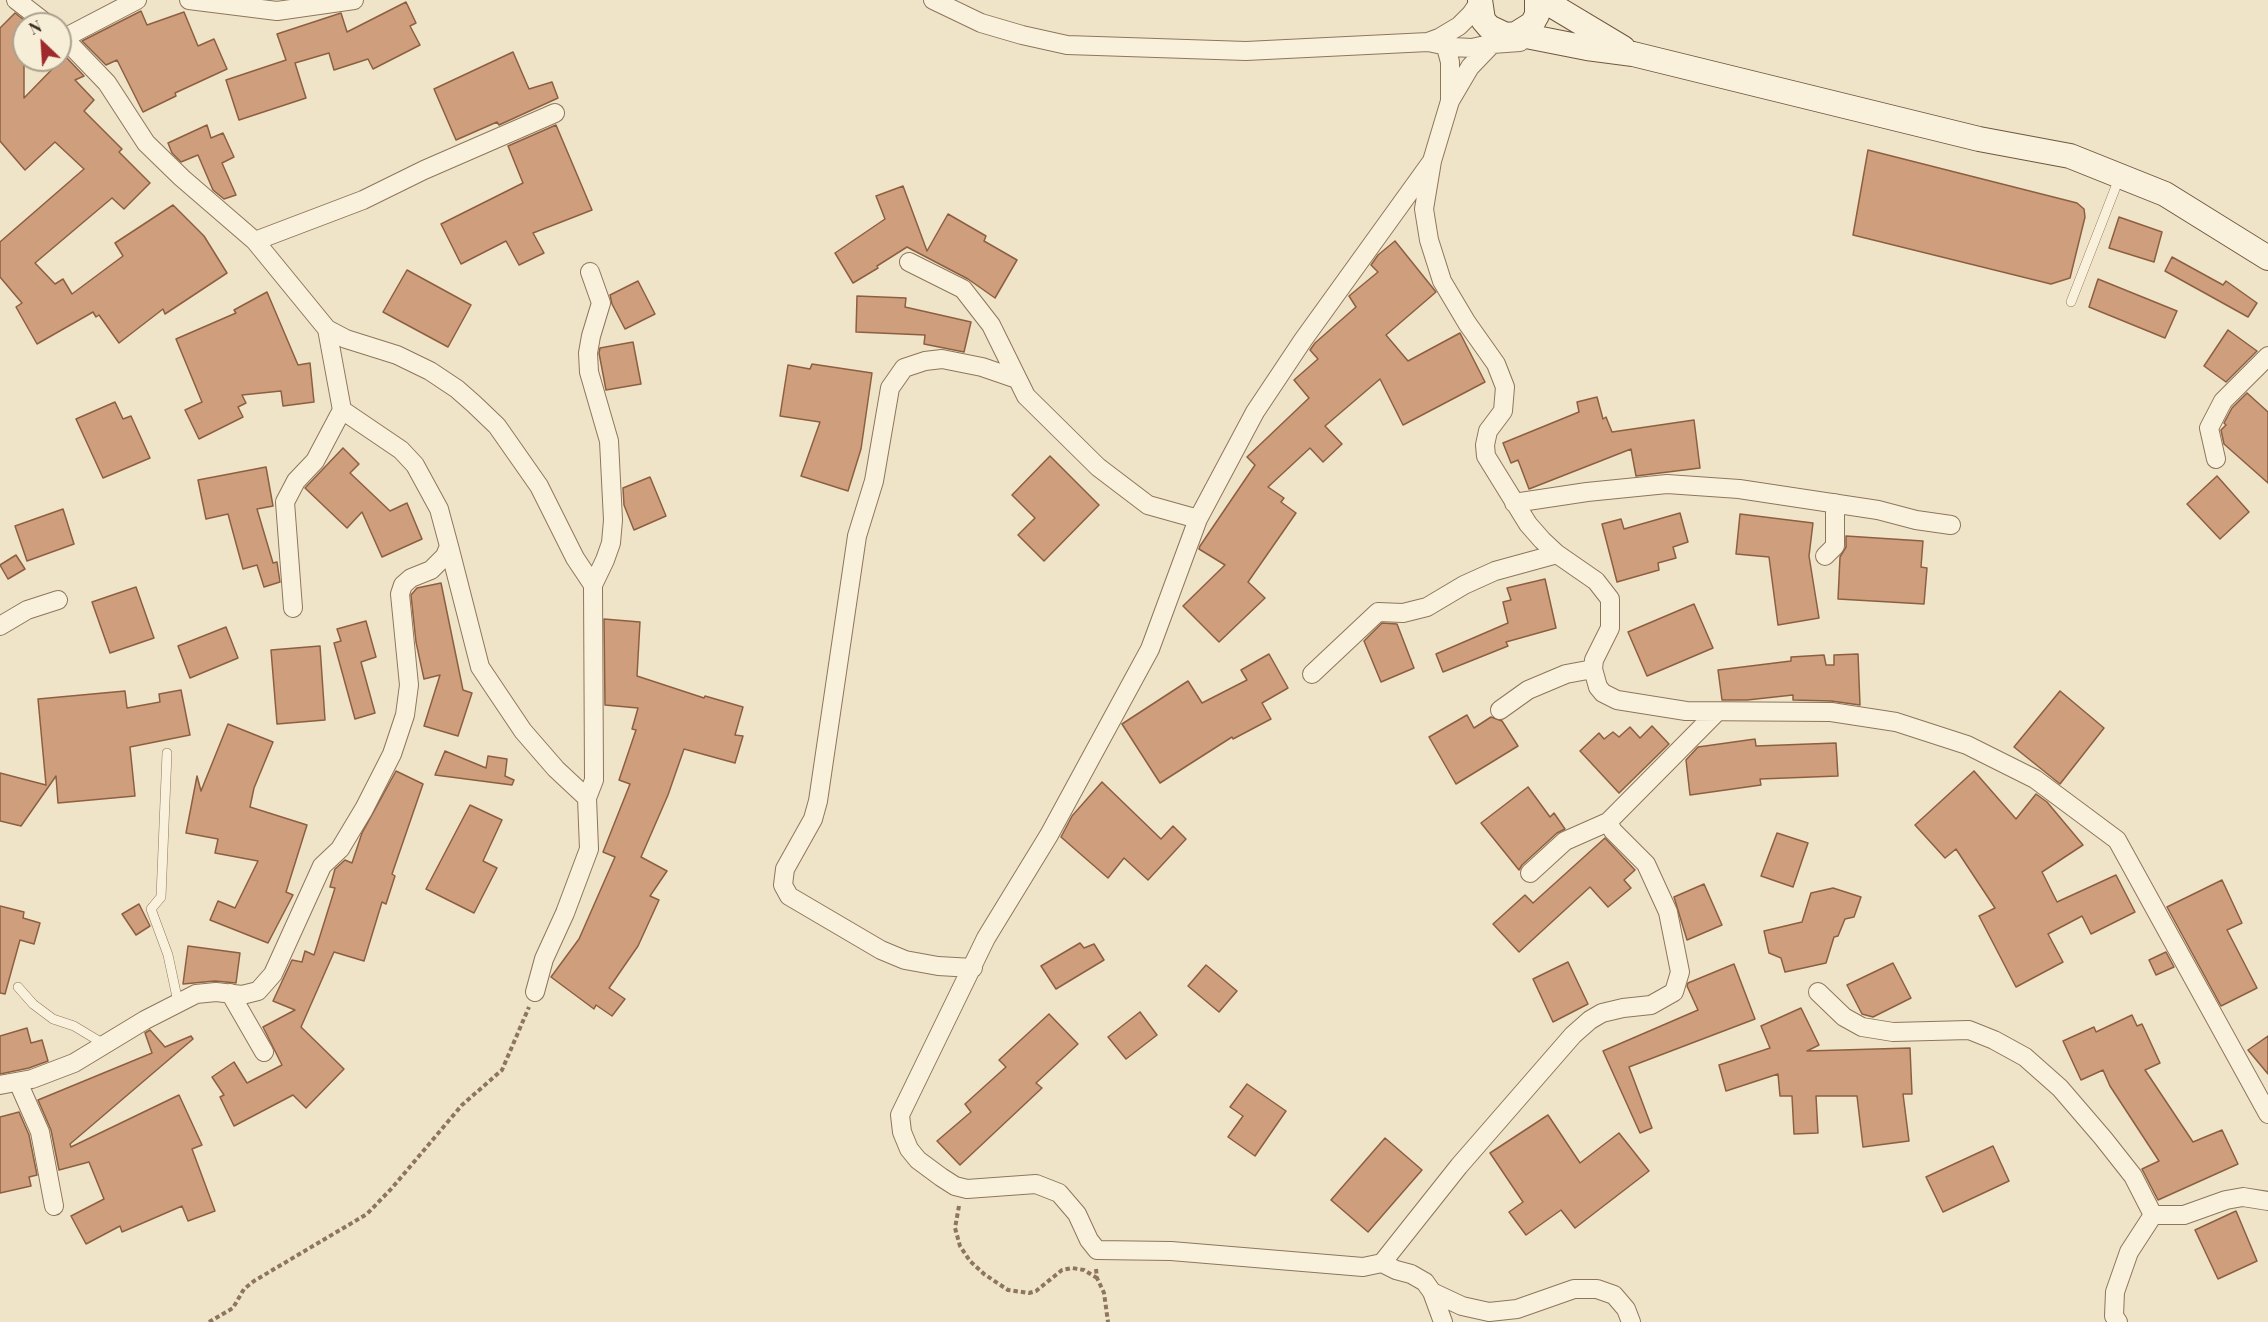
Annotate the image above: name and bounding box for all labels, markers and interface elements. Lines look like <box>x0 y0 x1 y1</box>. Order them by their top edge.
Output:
north arrow <box>12 12 72 72</box>
text: N <box>25 15 45 39</box>

